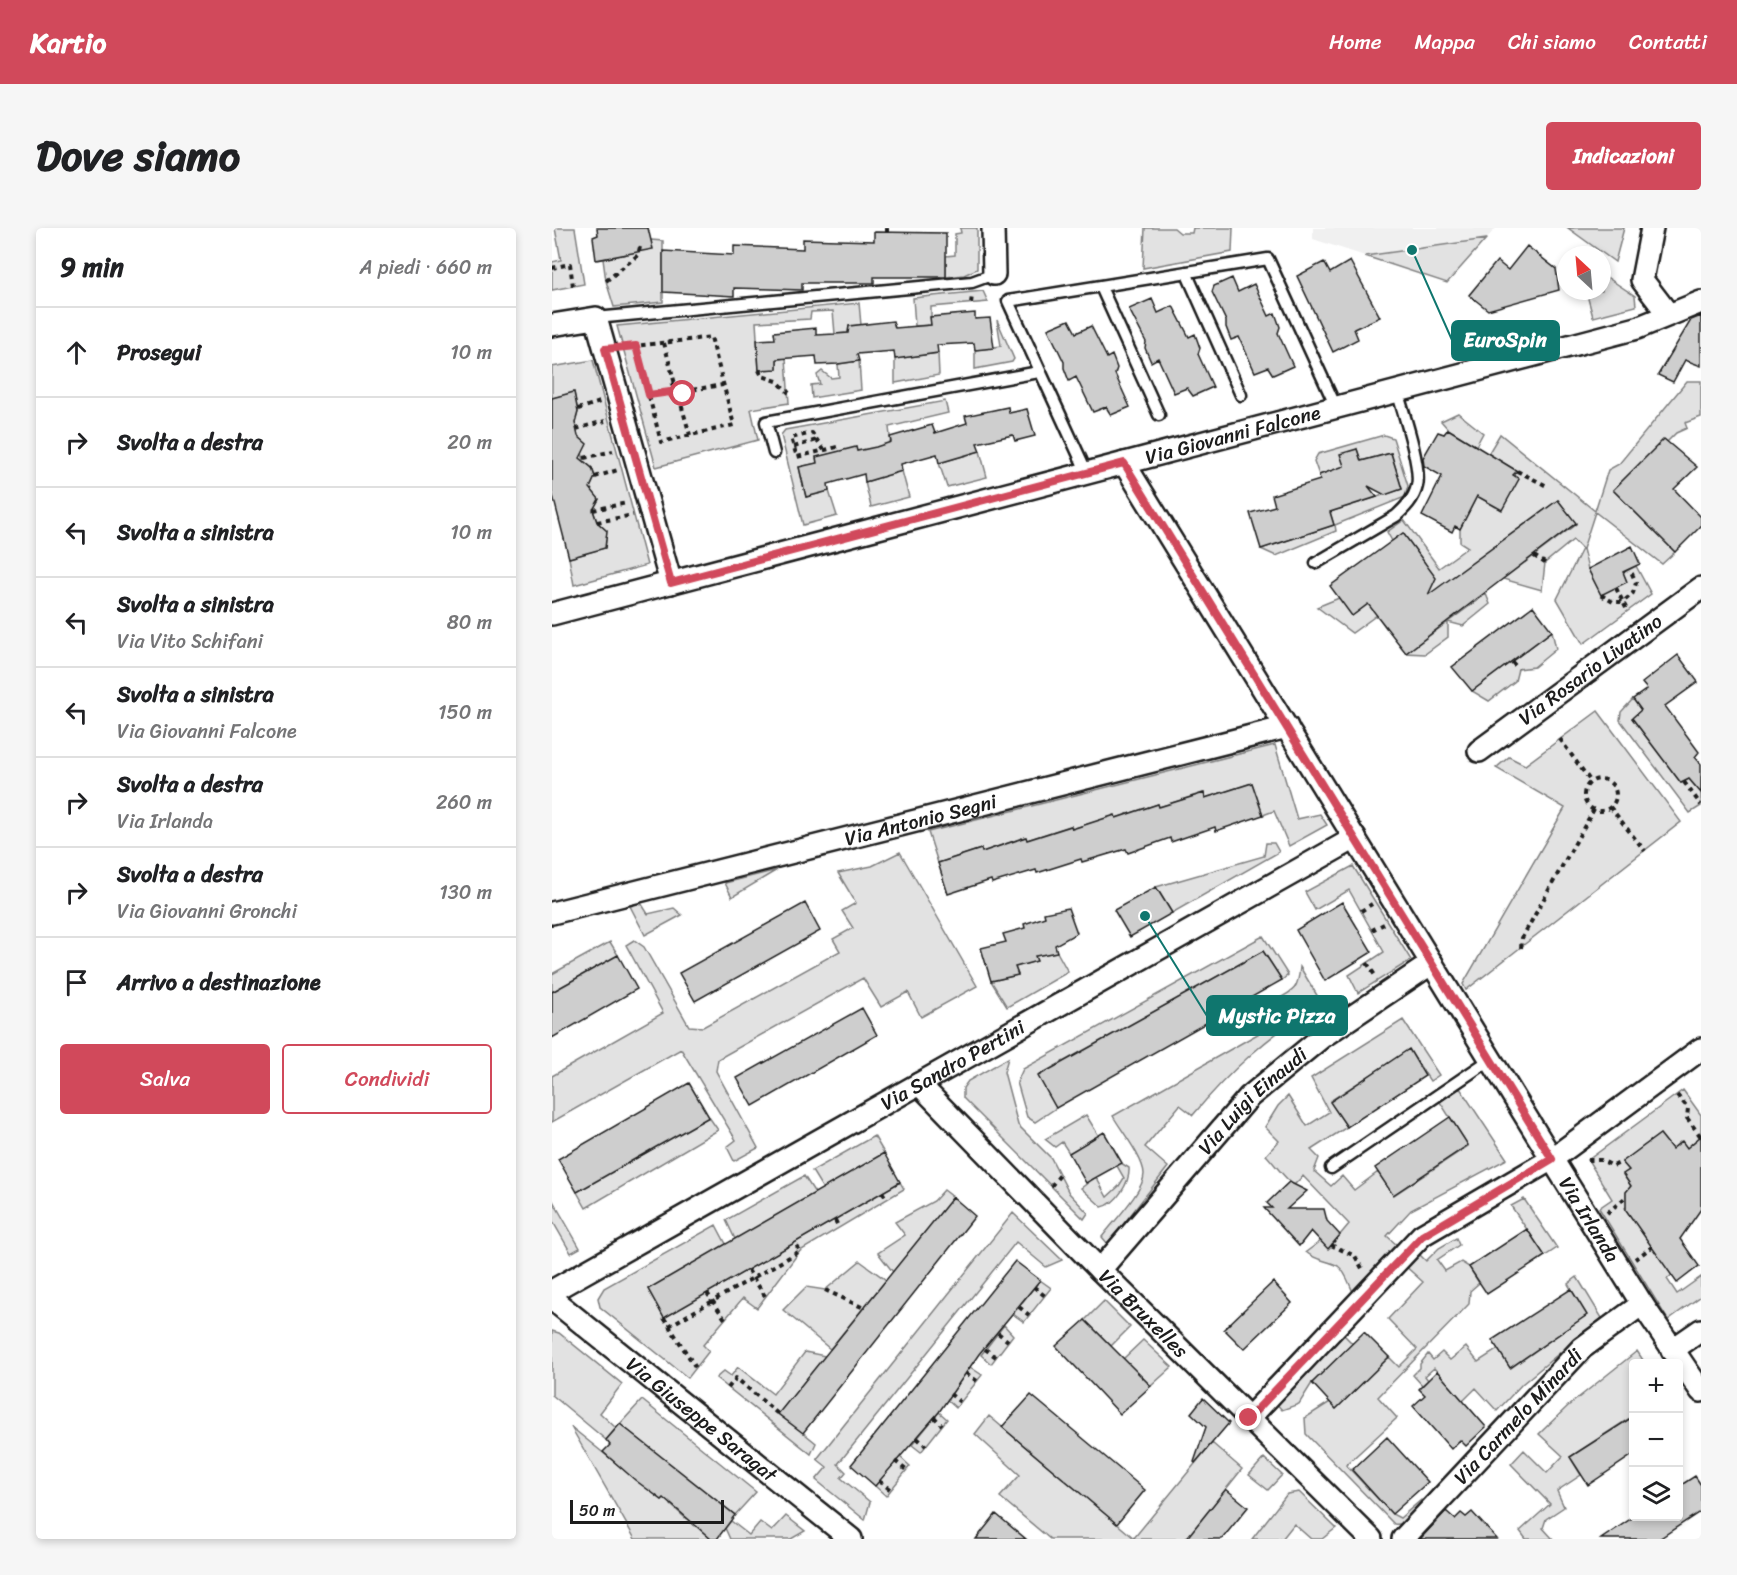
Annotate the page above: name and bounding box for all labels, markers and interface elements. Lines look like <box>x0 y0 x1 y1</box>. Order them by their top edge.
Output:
text: Kartio <box>30 18 106 67</box>
text: Home <box>1329 23 1381 61</box>
text: Mappa <box>1414 23 1475 61</box>
text: Chi siamo <box>1508 23 1596 61</box>
text: Contatti <box>1629 23 1707 61</box>
text: Dove siamo <box>36 119 240 193</box>
button: Indicazioni <box>1546 122 1701 190</box>
text: 9 min <box>60 244 124 290</box>
north arrow <box>1557 246 1611 300</box>
text: A piedi · 660 m <box>360 250 492 285</box>
callout: EuroSpin <box>1452 321 1559 360</box>
text: EuroSpin <box>1463 321 1547 359</box>
text: Prosegui <box>117 333 201 372</box>
text: 10 m <box>450 335 492 370</box>
icon: ahead <box>60 336 93 369</box>
route start <box>669 380 695 406</box>
street label: Via Giovanni Falcone <box>1141 395 1325 474</box>
text: Svolta a destra <box>117 423 263 462</box>
text: 20 m <box>447 425 492 460</box>
icon: right <box>60 426 93 459</box>
text: Svolta a sinistra <box>117 513 274 552</box>
text: 10 m <box>450 515 492 550</box>
icon: left <box>60 516 93 549</box>
text: Svolta a sinistra <box>117 585 274 624</box>
street label: Via Rosario Livatino <box>1510 604 1670 734</box>
text: 80 m <box>447 605 492 640</box>
icon: left <box>60 606 93 639</box>
text: Via Vito Schifani <box>117 624 263 659</box>
text: Svolta a sinistra <box>117 675 274 714</box>
text: 150 m <box>438 695 492 730</box>
icon: left <box>60 696 93 729</box>
text: Via Giovanni Falcone <box>117 714 297 749</box>
text: Svolta a destra <box>117 765 263 804</box>
street label: Via Antonio Segni <box>841 783 1002 856</box>
text: 260 m <box>436 785 492 820</box>
icon: right <box>60 786 93 819</box>
text: Via Irlanda <box>117 804 213 839</box>
text: Svolta a destra <box>117 855 263 894</box>
text: 130 m <box>439 875 492 910</box>
icon: right <box>60 876 93 909</box>
text: Via Giovanni Gronchi <box>117 894 297 929</box>
text: Arrivo a destinazione <box>117 963 321 1002</box>
icon: arrive <box>60 966 93 999</box>
callout: Mystic Pizza <box>1207 996 1347 1035</box>
text: Mystic Pizza <box>1218 997 1336 1035</box>
street label: Via Sandro Pertini <box>874 1009 1033 1120</box>
street label: Via Luigi Einaudi <box>1189 1038 1316 1163</box>
button: Salva <box>60 1044 270 1114</box>
button: Condividi <box>282 1044 492 1114</box>
street label: Via Irlanda <box>1549 1169 1630 1269</box>
street label: Via Bruxelles <box>1090 1260 1198 1367</box>
street label: Via Carmelo Minardi <box>1445 1339 1592 1493</box>
street label: Via Giuseppe Saragat <box>618 1347 786 1492</box>
map controls <box>1629 1359 1683 1521</box>
button: + <box>1629 1359 1683 1413</box>
route end <box>1235 1404 1261 1430</box>
button: − <box>1629 1413 1683 1467</box>
button: layers <box>1629 1467 1683 1521</box>
text: 50 m <box>579 1496 615 1525</box>
scale bar <box>570 1497 724 1524</box>

